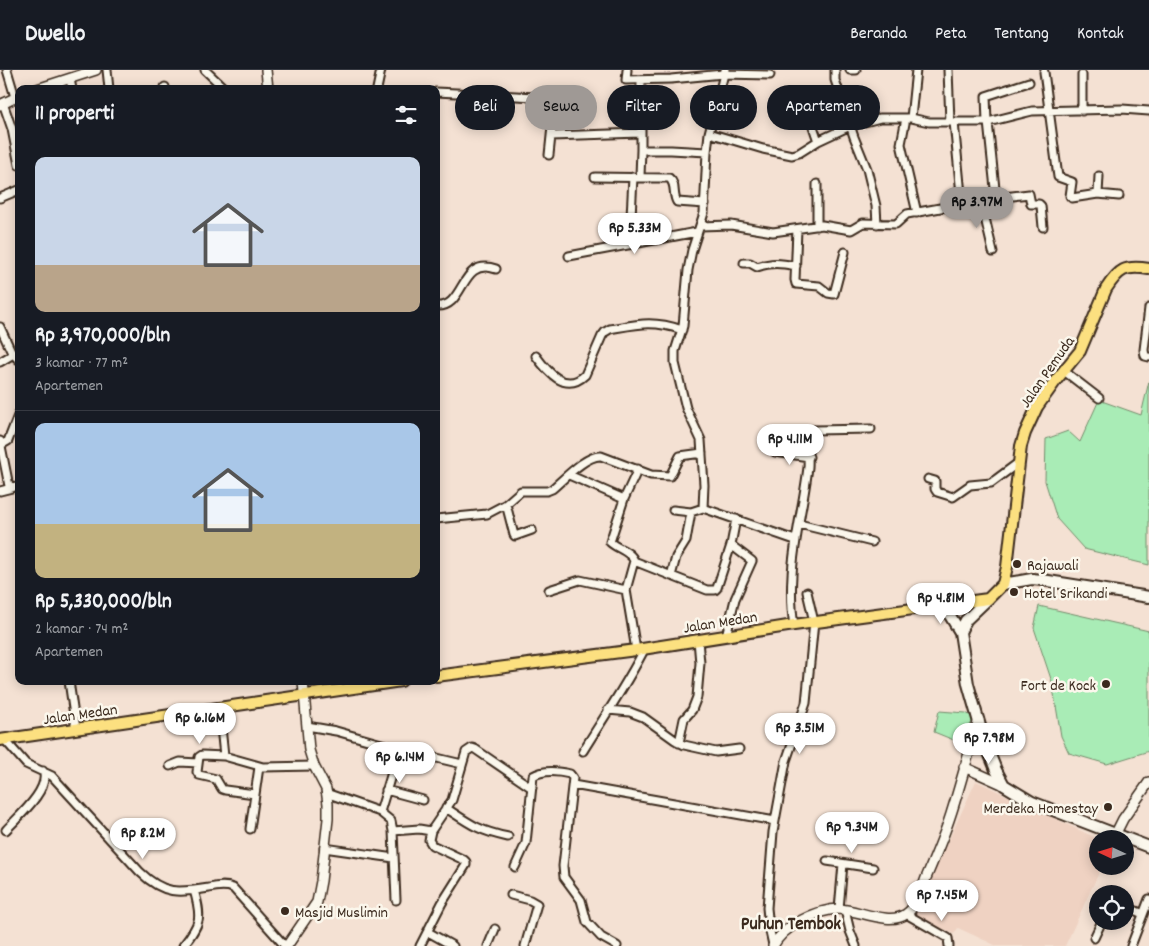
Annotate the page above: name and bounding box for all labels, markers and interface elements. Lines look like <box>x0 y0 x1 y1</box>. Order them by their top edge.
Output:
text: Dwello <box>25 18 86 52</box>
text: Beranda <box>850 22 907 47</box>
text: Peta <box>935 22 966 47</box>
text: Tentang <box>994 22 1049 47</box>
text: Kontak <box>1077 22 1124 47</box>
chip: Beli <box>455 85 515 130</box>
chip: Sewa <box>525 85 597 130</box>
chip: Filter <box>607 85 680 130</box>
chip: Baru <box>690 85 757 130</box>
chip: Apartemen <box>767 85 880 130</box>
text: 11 properti <box>35 100 114 130</box>
icon: filters <box>392 101 420 129</box>
pin: Rp 3.97M <box>925 186 1029 229</box>
icon: home <box>183 190 273 280</box>
text: Rp 3.97M <box>951 191 1003 214</box>
pin: Rp 5.33M <box>583 212 687 255</box>
text: Rp 5.33M <box>609 217 661 240</box>
text: Rp 3,970,000/bln <box>35 322 170 352</box>
street label: Jalan Pemuda <box>1015 331 1082 413</box>
text: 3 kamar · 77 m² <box>35 352 128 375</box>
text: Apartemen <box>35 375 103 398</box>
pin: Rp 4.11M <box>738 424 842 466</box>
text: Rp 4.11M <box>768 428 812 451</box>
icon: home <box>183 455 273 545</box>
place label: Rajawali <box>1027 555 1079 578</box>
marker: Rajawali <box>1011 558 1023 570</box>
pin: Rp 4.81M <box>889 582 993 625</box>
place label: Hotel Srikandi <box>1024 583 1108 606</box>
marker: Hotel Srikandi <box>1008 586 1020 598</box>
text: Rp 4.81M <box>917 587 965 610</box>
text: Rp 5,330,000/bln <box>35 588 172 618</box>
street label: Jalan Medan <box>682 606 759 641</box>
text: 2 kamar · 74 m² <box>35 618 128 641</box>
text: Apartemen <box>35 641 103 664</box>
place label: Fort de Kock <box>1021 675 1096 698</box>
marker: Fort de Kock <box>1100 678 1112 690</box>
street label: Jalan Medan <box>42 699 119 732</box>
pin: Rp 6.16M <box>148 702 252 745</box>
text: Rp 6.16M <box>175 707 225 730</box>
pin: Rp 3.51M <box>748 712 852 755</box>
text: Rp 3.51M <box>776 717 824 740</box>
pin: Rp 7.98M <box>937 722 1041 765</box>
text: Rp 7.98M <box>964 727 1014 750</box>
pin: Rp 6.14M <box>348 742 452 784</box>
text: Rp 6.14M <box>376 746 424 769</box>
place label: Merdeka Homestay <box>983 798 1099 821</box>
marker: Merdeka Homestay <box>1102 801 1114 813</box>
pin: Rp 9.34M <box>800 812 904 854</box>
text: Rp 9.34M <box>826 816 878 839</box>
pin: Rp 8.2M <box>97 818 189 860</box>
text: Rp 8.2M <box>121 822 165 845</box>
north arrow <box>1089 830 1134 875</box>
map controls <box>1089 830 1134 930</box>
pin: Rp 7.45M <box>890 880 994 922</box>
text: Rp 7.45M <box>916 884 968 907</box>
button: locate <box>1089 885 1134 930</box>
place label: Masjid Muslimin <box>295 902 388 925</box>
marker: Masjid Muslimin <box>279 905 291 917</box>
district label: Puhun Tembok <box>741 912 841 939</box>

